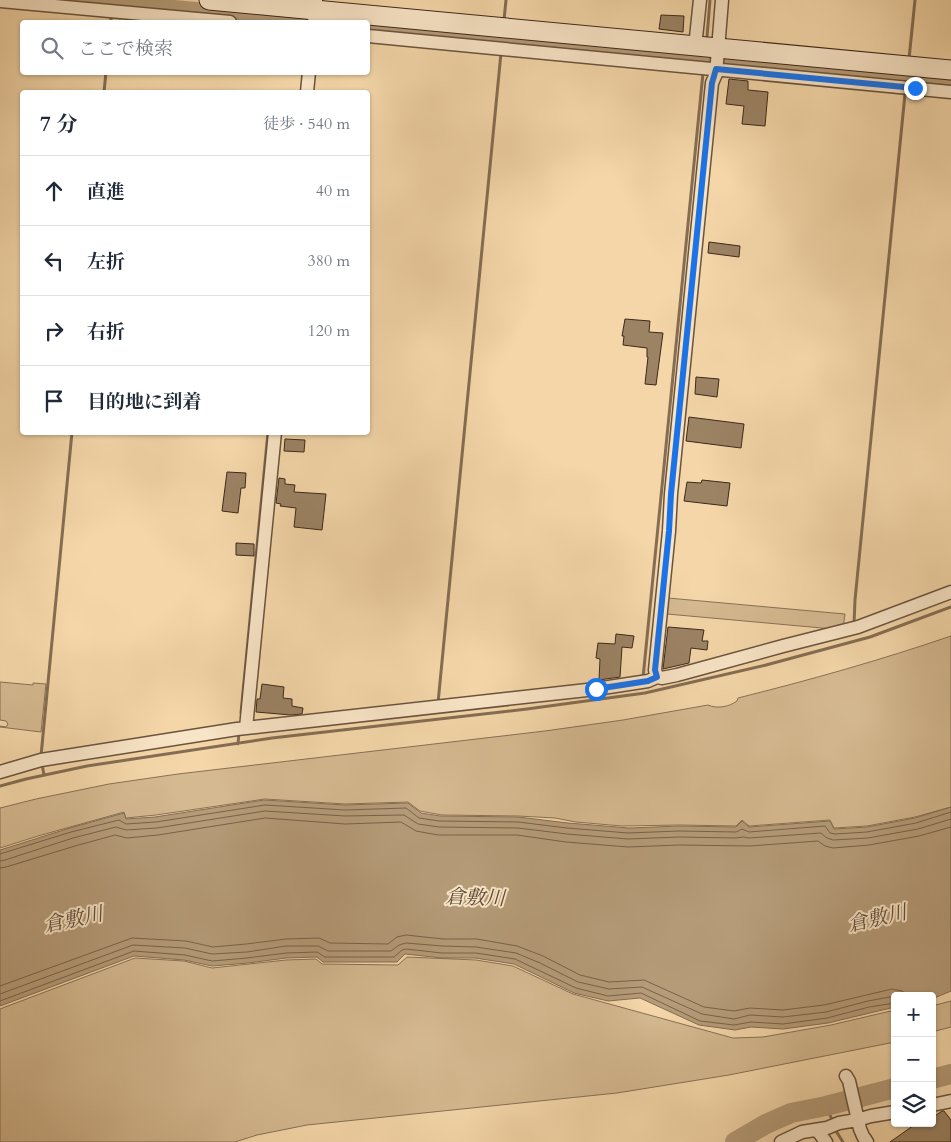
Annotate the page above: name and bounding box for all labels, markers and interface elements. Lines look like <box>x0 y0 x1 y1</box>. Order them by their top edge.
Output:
search box <box>20 20 370 75</box>
icon: search <box>38 34 66 62</box>
text: ここで検索 <box>78 36 173 62</box>
route end <box>904 77 927 100</box>
text: 7 分 <box>40 110 77 139</box>
text: 徒歩 · 540 m <box>263 113 350 135</box>
icon: ahead <box>40 177 68 205</box>
text: 直進 <box>87 179 125 205</box>
text: 40 m <box>316 180 350 202</box>
icon: left <box>40 247 68 275</box>
text: 左折 <box>87 249 125 275</box>
text: 380 m <box>308 250 350 272</box>
icon: right <box>40 317 68 345</box>
text: 右折 <box>87 319 125 345</box>
text: 120 m <box>308 320 350 342</box>
icon: arrive <box>40 387 68 415</box>
text: 目的地に到着 <box>87 389 201 415</box>
route start <box>585 678 608 701</box>
water label: 倉敷川 <box>445 883 507 912</box>
water label: 倉敷川 <box>845 898 911 938</box>
water label: 倉敷川 <box>41 900 107 939</box>
map controls <box>891 992 936 1127</box>
button: + <box>891 992 936 1037</box>
button: − <box>891 1037 936 1082</box>
button: layers <box>891 1082 936 1127</box>

